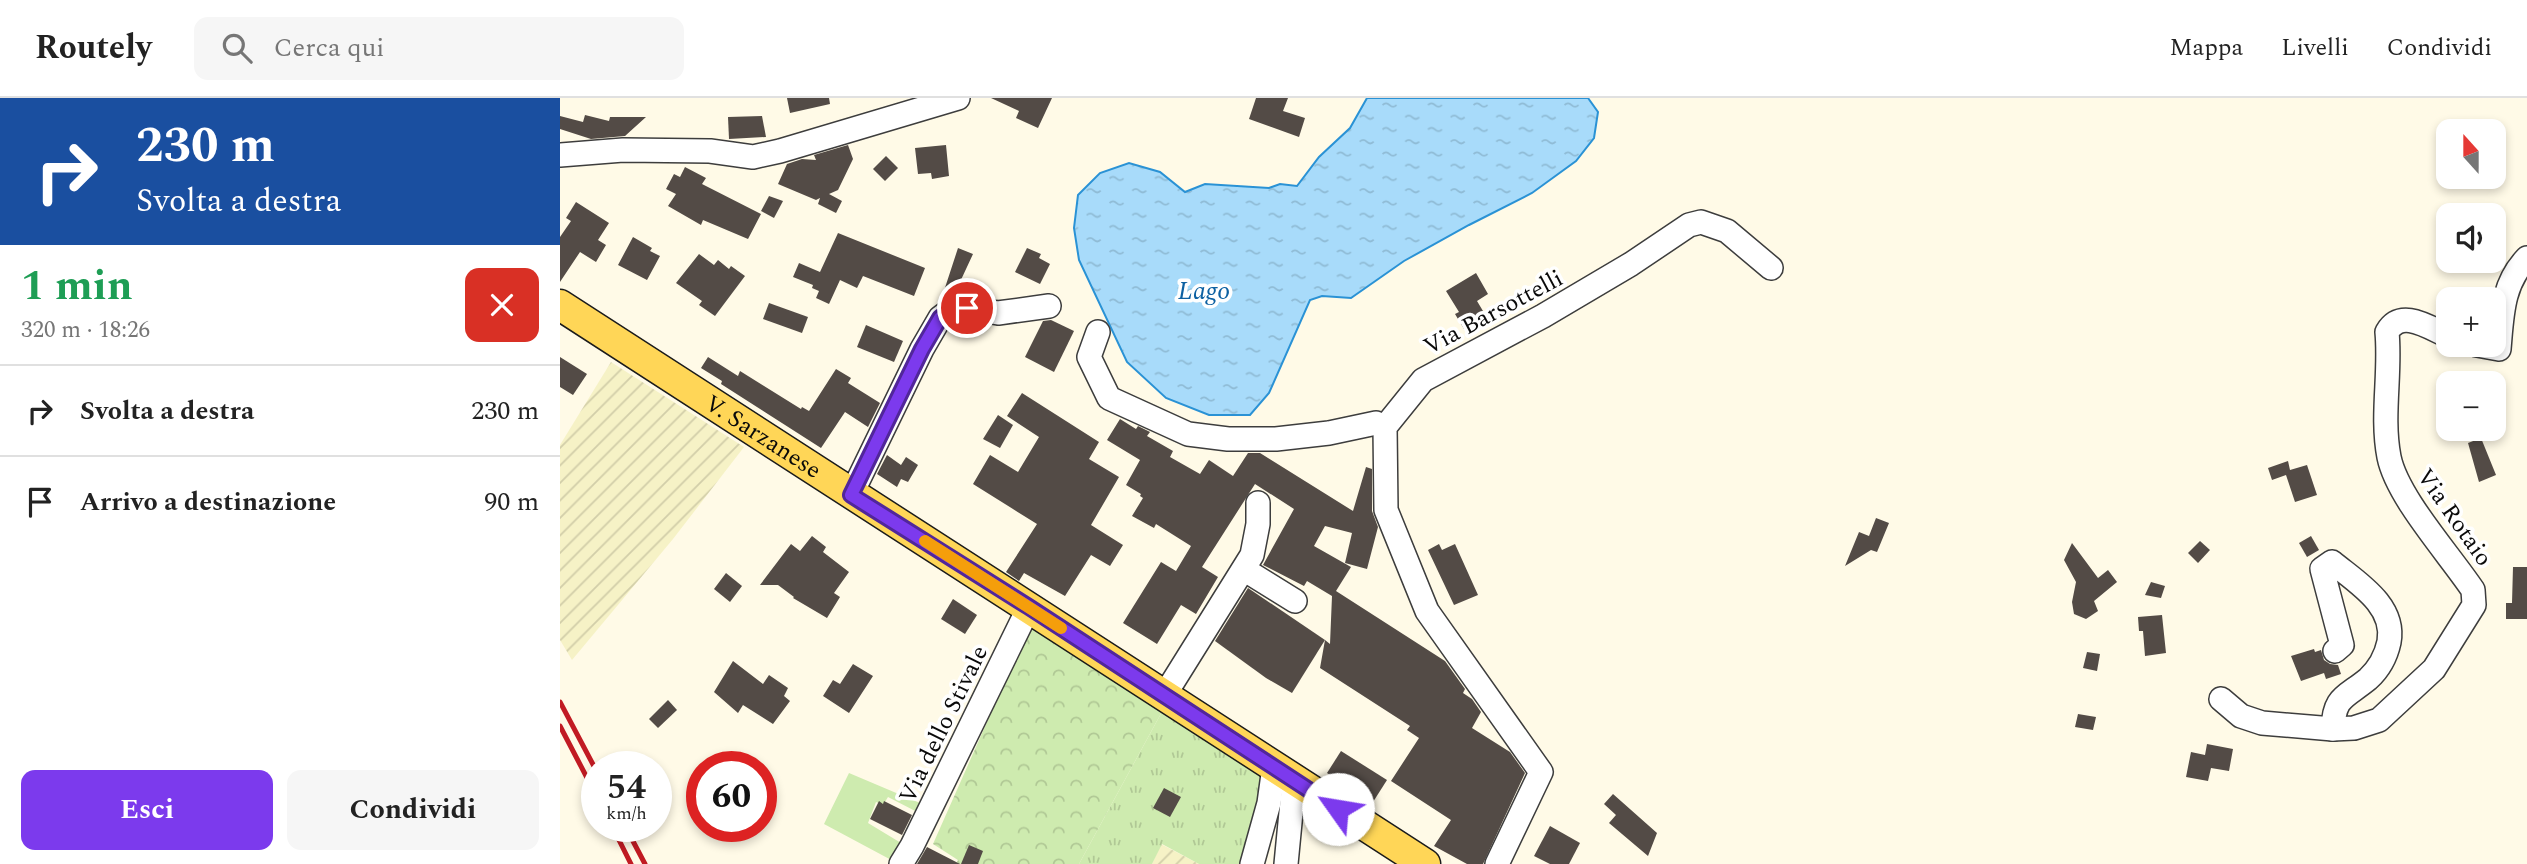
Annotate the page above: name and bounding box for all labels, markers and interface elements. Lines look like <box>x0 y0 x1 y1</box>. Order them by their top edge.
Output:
search box <box>194 17 684 80</box>
text: Routely <box>35 23 152 73</box>
text: Cerca qui <box>274 28 384 68</box>
icon: search <box>218 29 256 67</box>
text: Mappa <box>2169 30 2243 66</box>
text: Livelli <box>2281 30 2349 66</box>
text: Condividi <box>2387 30 2492 66</box>
text: 230 m <box>136 109 275 184</box>
north arrow <box>2436 119 2506 189</box>
map controls <box>2436 119 2506 441</box>
icon: right <box>21 126 112 217</box>
text: Svolta a destra <box>136 177 342 226</box>
button: sound <box>2436 203 2506 273</box>
text: 1 min <box>21 255 133 318</box>
street label: Via Barsottelli <box>1417 261 1570 365</box>
button: close <box>465 268 539 342</box>
water label: Lago <box>1178 271 1230 311</box>
pin <box>937 278 997 338</box>
button: + <box>2436 287 2506 357</box>
icon: arrive <box>948 289 986 327</box>
text: 320 m · 18:26 <box>21 313 150 348</box>
button: − <box>2436 371 2506 441</box>
street label: V. Sarzanese <box>697 386 828 488</box>
text: Svolta a destra <box>80 391 254 431</box>
text: 230 m <box>471 391 539 431</box>
icon: right <box>21 392 59 430</box>
street label: Via Rotaio <box>2407 461 2501 574</box>
text: Arrivo a destinazione <box>80 482 336 522</box>
text: 90 m <box>484 482 539 522</box>
icon: arrive <box>21 483 59 521</box>
street label: Via dello Stivale <box>890 639 998 810</box>
speed limit sign: 60 <box>686 751 777 842</box>
text: 54 <box>607 761 646 814</box>
button: Esci <box>21 770 273 850</box>
button: Condividi <box>287 770 539 850</box>
position arrow <box>1301 772 1375 846</box>
text: km/h <box>606 800 647 827</box>

